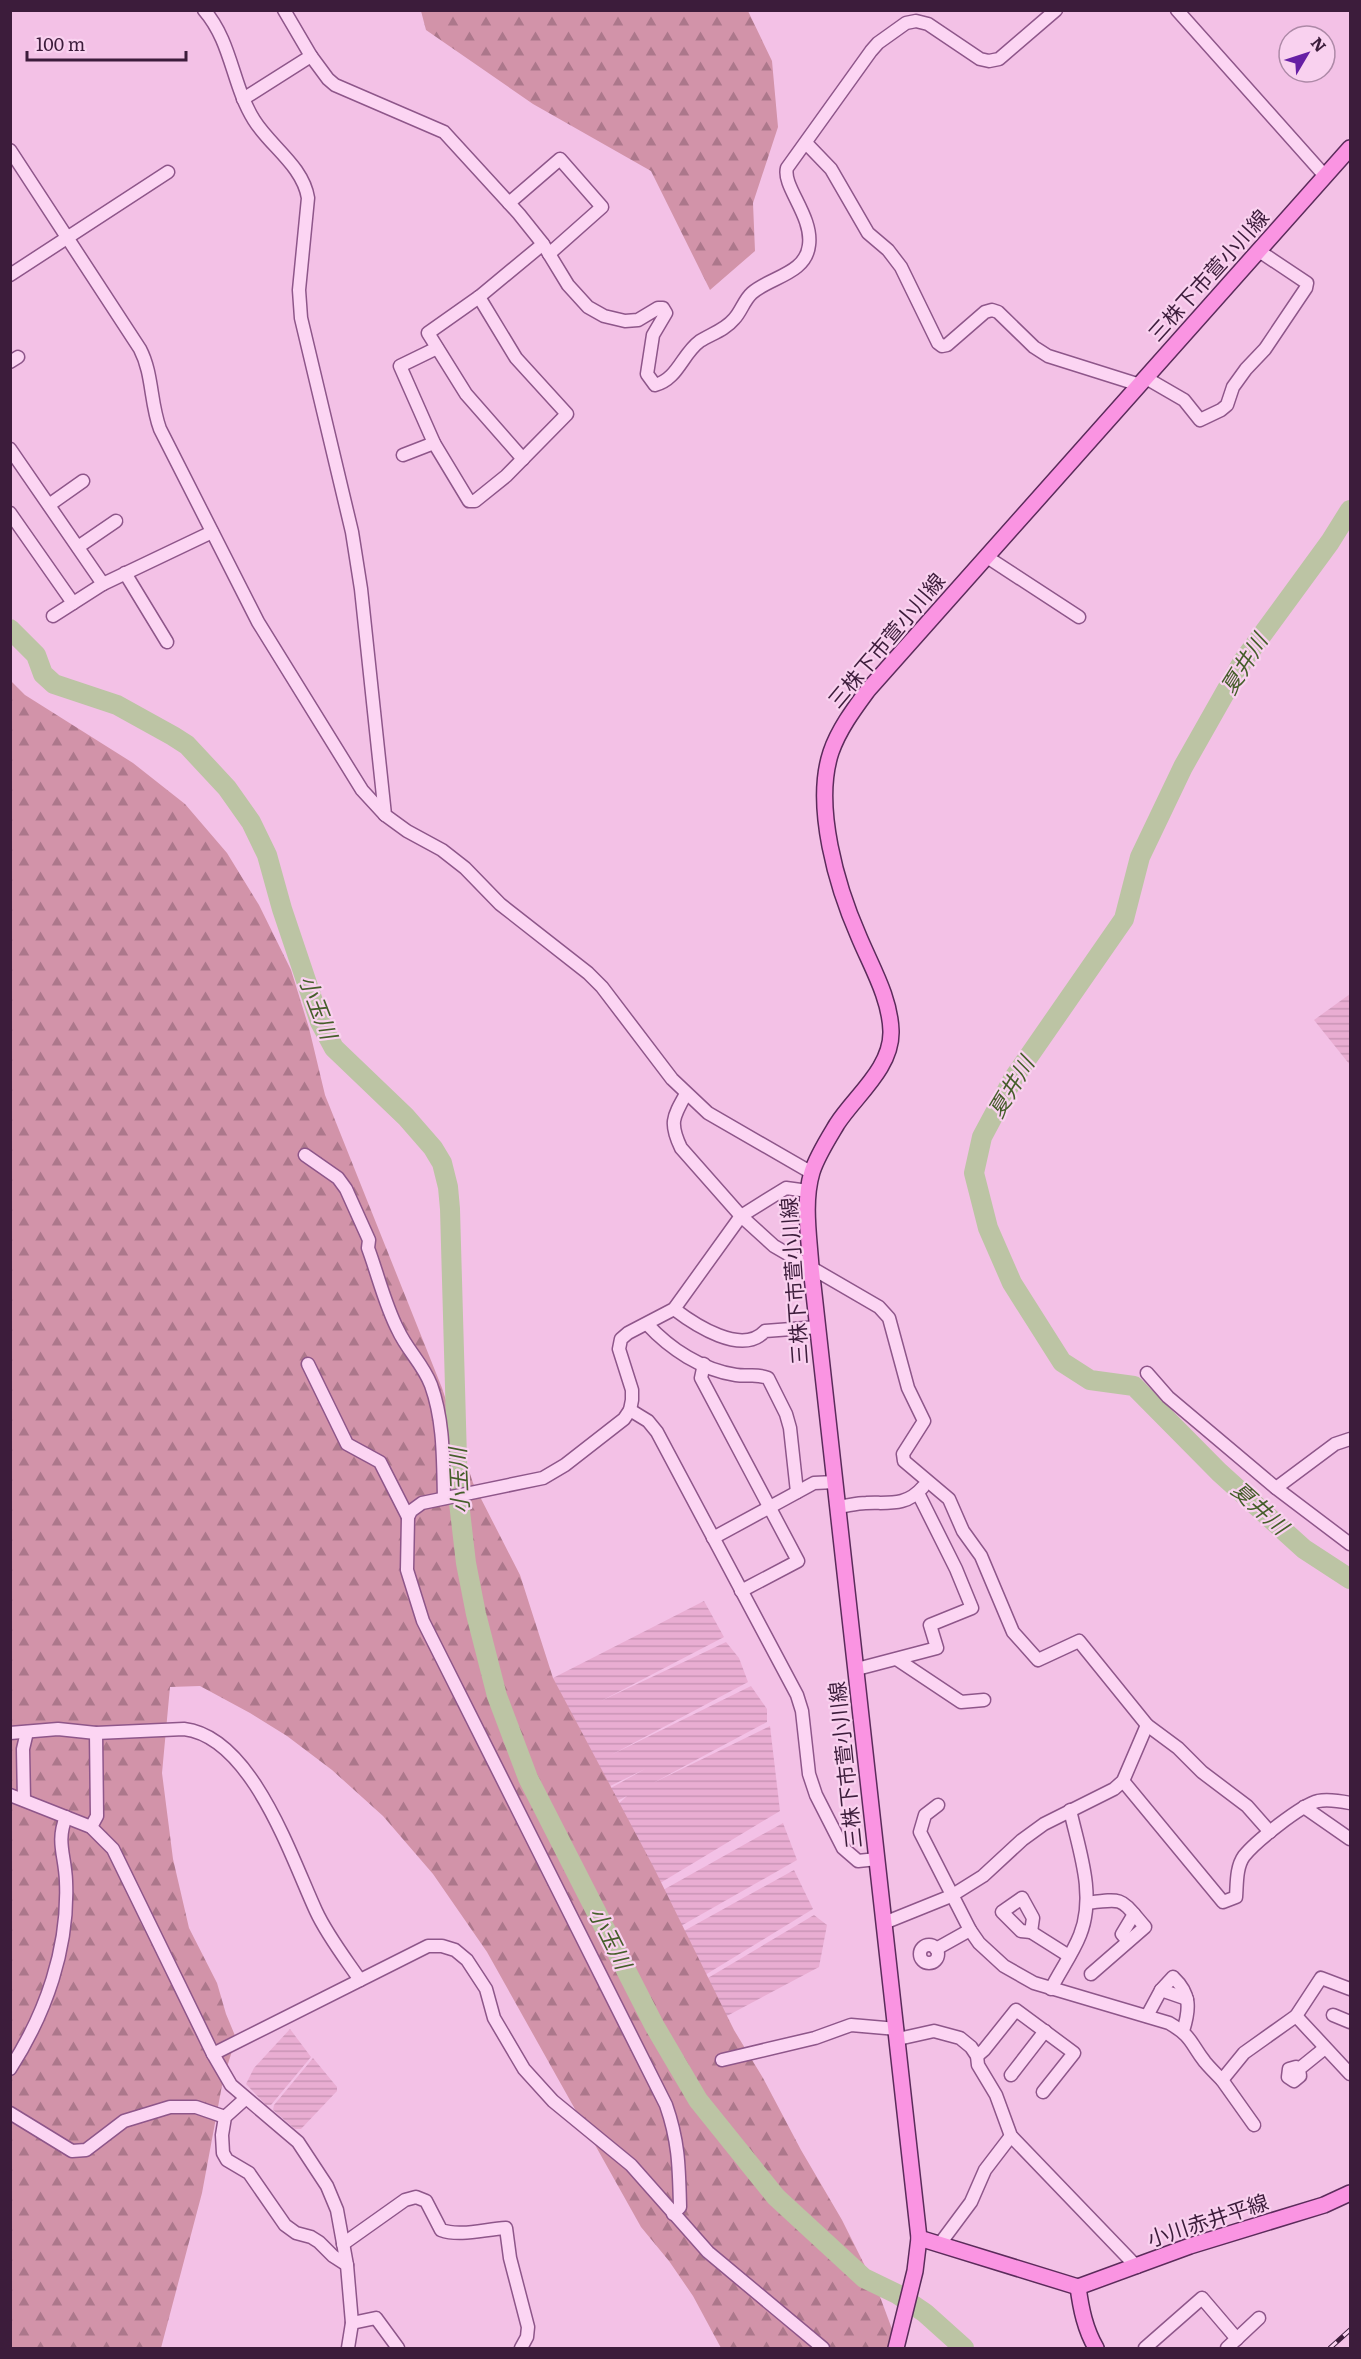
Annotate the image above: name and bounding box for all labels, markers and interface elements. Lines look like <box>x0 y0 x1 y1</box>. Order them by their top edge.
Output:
scale bar <box>27 24 186 62</box>
north arrow <box>1277 24 1337 84</box>
text: 100 m <box>36 30 85 57</box>
text: N <box>1306 31 1333 57</box>
street label: 三株下市萱小川線 <box>1139 202 1275 347</box>
street label: 三株下市萱小川線 <box>819 565 951 714</box>
water label: 夏井川 <box>1211 625 1275 700</box>
water label: 小玉川 <box>292 970 347 1045</box>
water label: 夏井川 <box>979 1048 1042 1123</box>
street label: 三株下市萱小川線 <box>771 1196 814 1366</box>
water label: 小玉川 <box>439 1445 476 1515</box>
water label: 夏井川 <box>1225 1473 1298 1543</box>
street label: 三株下市萱小川線 <box>819 1680 868 1850</box>
water label: 小玉川 <box>582 1900 642 1976</box>
street label: 小川赤井平線 <box>1143 2184 1272 2253</box>

